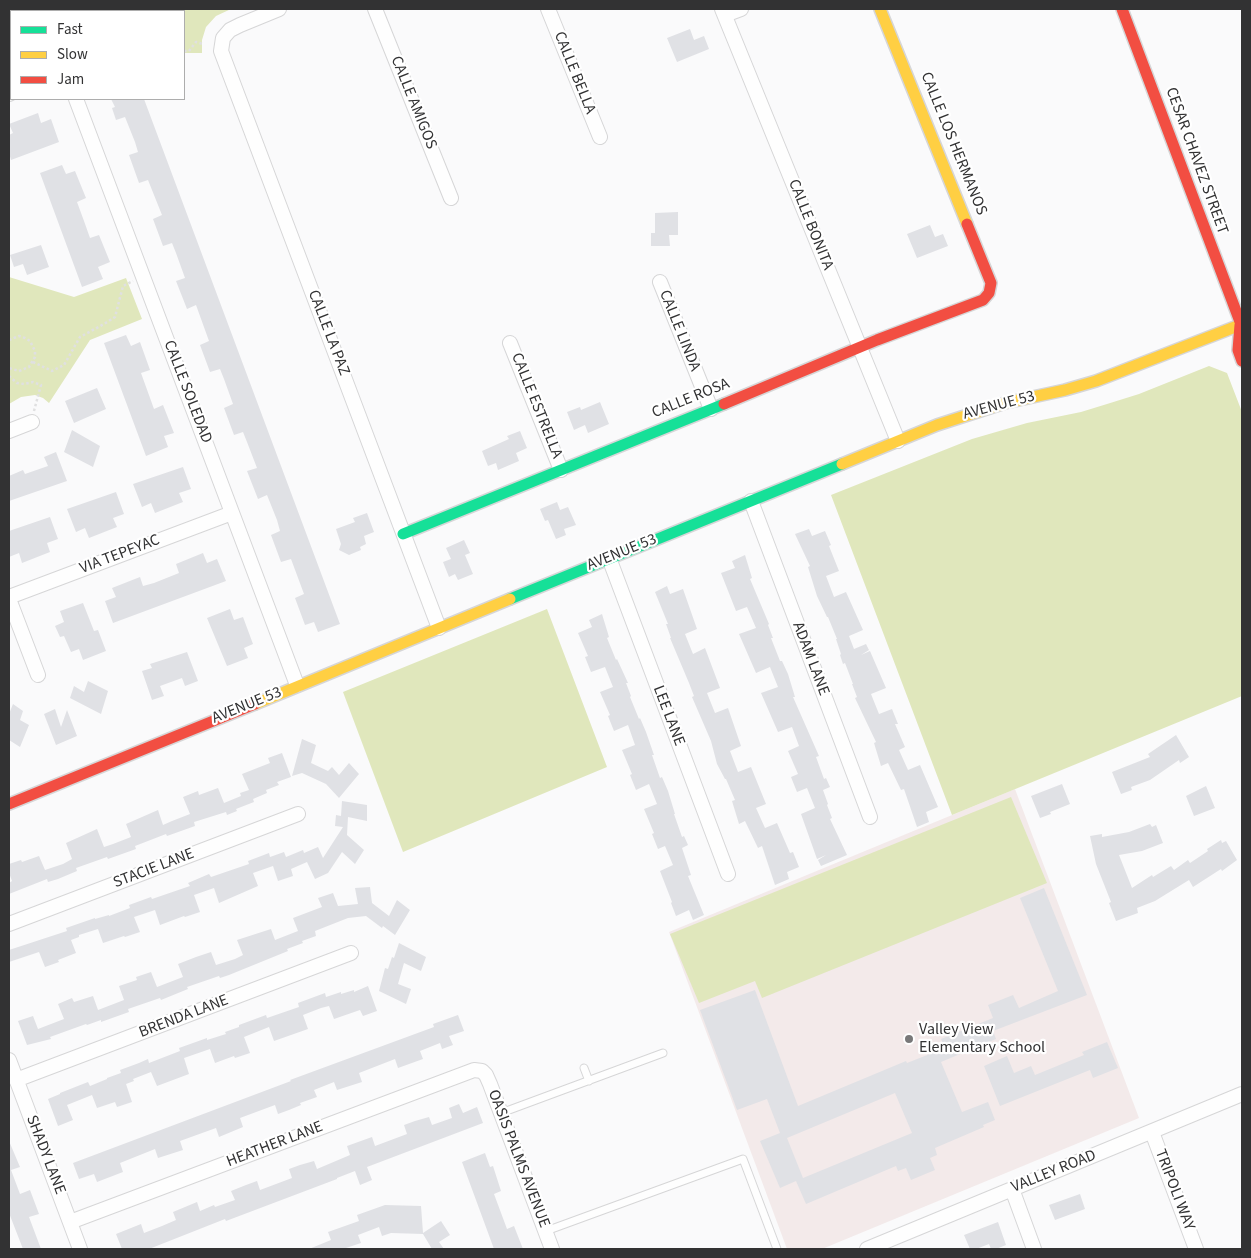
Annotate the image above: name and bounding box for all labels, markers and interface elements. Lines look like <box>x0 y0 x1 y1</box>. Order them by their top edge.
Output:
legend <box>10 10 185 100</box>
text: Fast <box>57 19 83 40</box>
street label: CALLE BELLA <box>549 29 599 117</box>
text: Slow <box>57 44 88 65</box>
street label: CALLE AMIGOS <box>386 54 440 152</box>
text: Jam <box>57 69 84 90</box>
street label: CALLE LOS HERMANOS <box>916 70 990 218</box>
street label: CESAR CHAVEZ STREET <box>1160 85 1232 237</box>
street label: CALLE BONITA <box>783 177 837 273</box>
street label: CALLE LA PAZ <box>303 287 353 379</box>
street label: CALLE LINDA <box>654 288 704 374</box>
street label: CALLE SOLEDAD <box>159 338 215 446</box>
street label: CALLE ESTRELLA <box>506 350 566 462</box>
street label: CALLE ROSA <box>649 375 733 423</box>
street label: AVENUE 53 <box>961 387 1037 425</box>
street label: AVENUE 53 <box>584 530 660 576</box>
street label: VIA TEPEYAC <box>77 531 163 579</box>
street label: ADAM LANE <box>787 620 833 698</box>
street label: AVENUE 53 <box>209 683 285 729</box>
street label: LEE LANE <box>648 683 688 749</box>
street label: STACIE LANE <box>111 845 197 893</box>
street label: BRENDA LANE <box>137 991 231 1043</box>
place label: Valley View Elementary School <box>919 1020 1045 1058</box>
marker: Valley View Elementary School <box>903 1033 915 1045</box>
street label: OASIS PALMS AVENUE <box>483 1087 553 1231</box>
street label: SHADY LANE <box>21 1113 69 1197</box>
street label: HEATHER LANE <box>224 1118 326 1172</box>
street label: VALLEY ROAD <box>1009 1146 1099 1198</box>
street label: TRIPOLI WAY <box>1150 1147 1198 1233</box>

